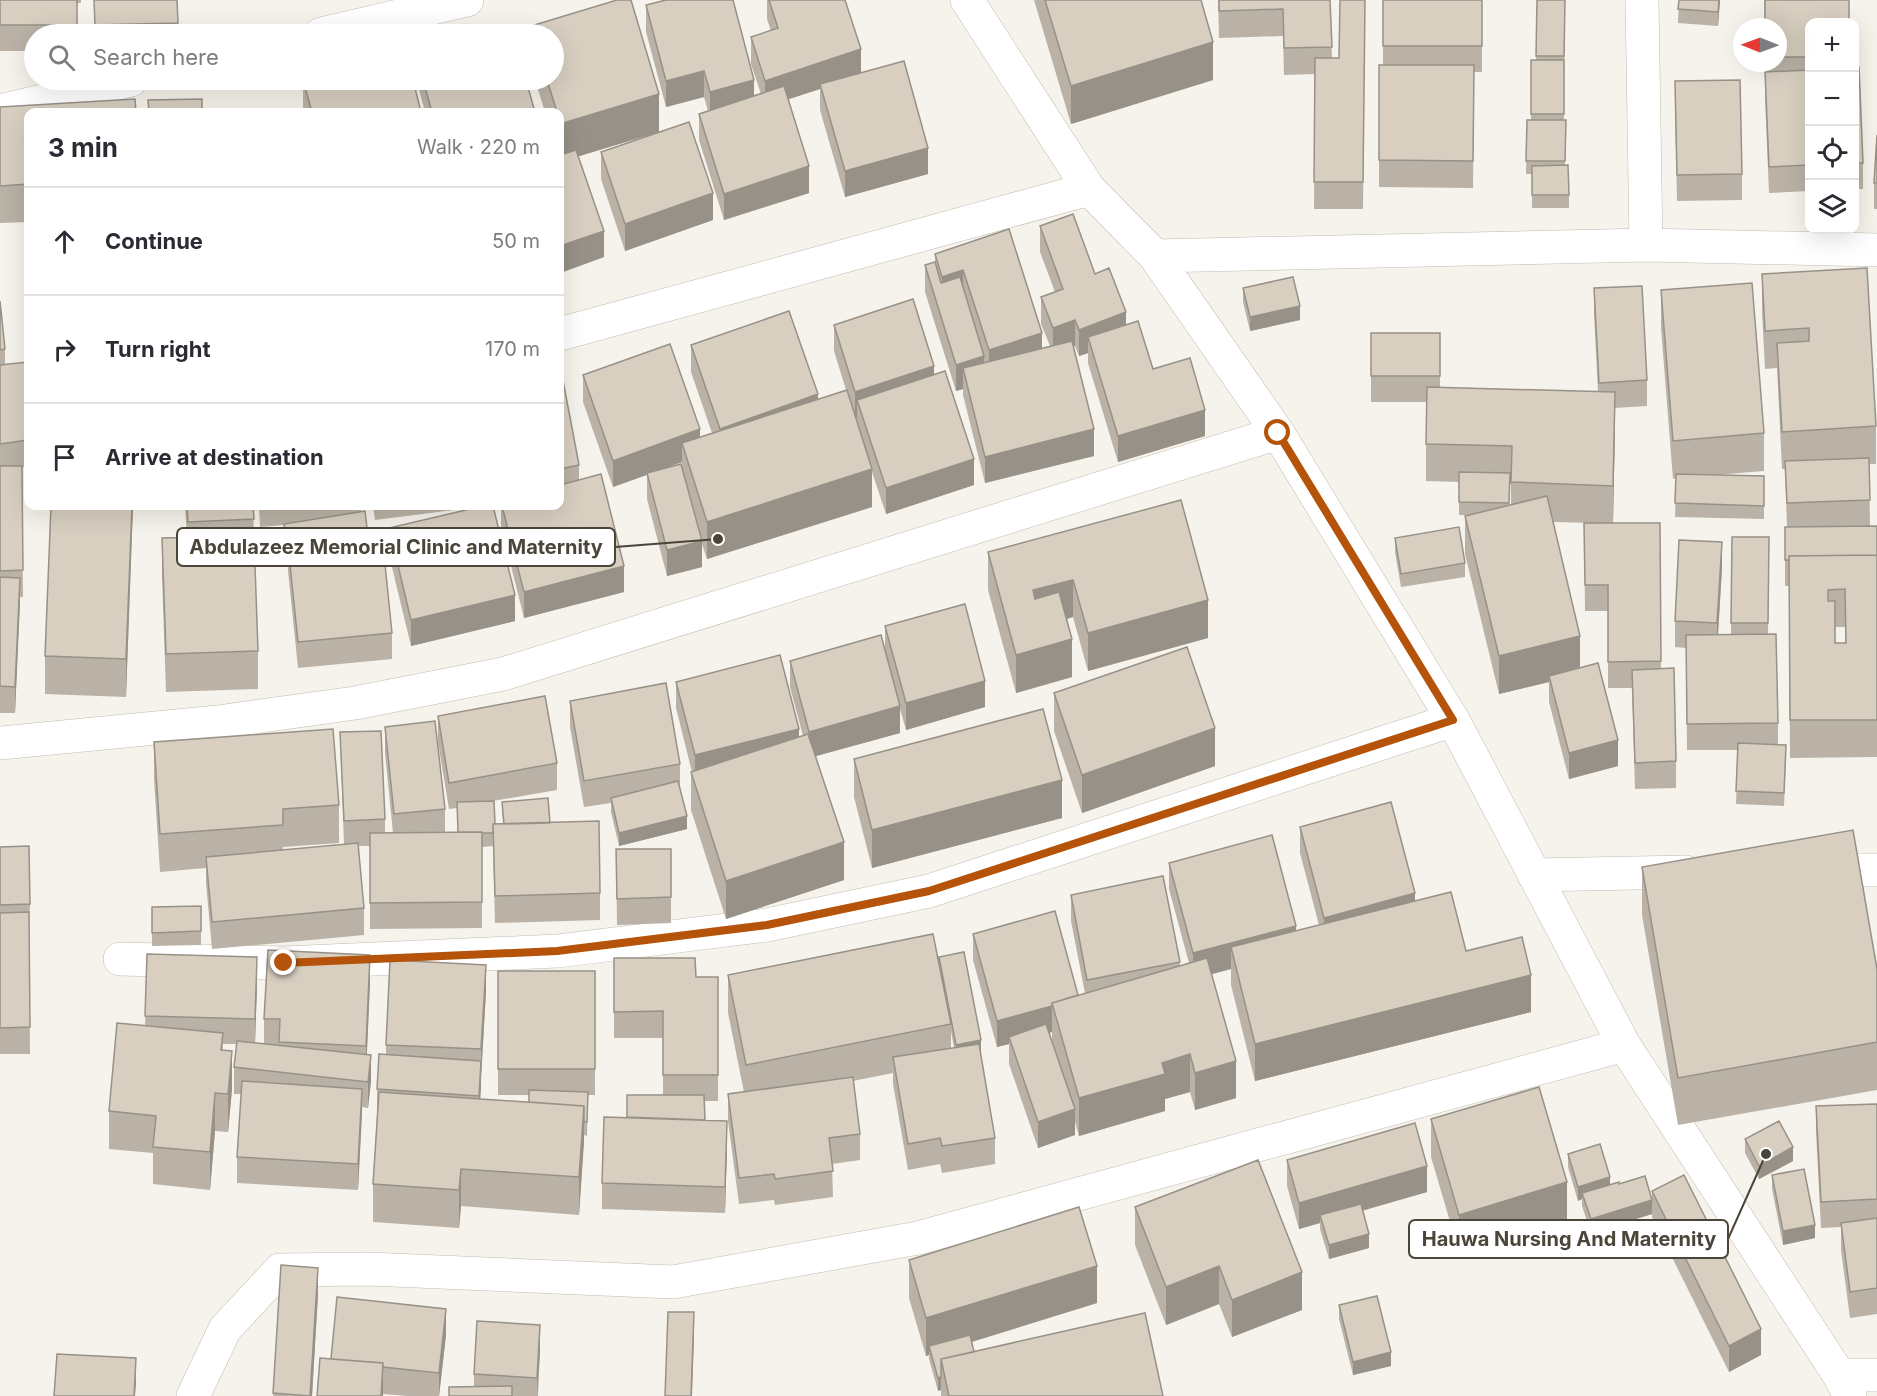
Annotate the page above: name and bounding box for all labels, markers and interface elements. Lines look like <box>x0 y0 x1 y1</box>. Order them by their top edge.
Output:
north arrow <box>1733 18 1787 72</box>
map controls <box>1805 18 1859 234</box>
button: + <box>1805 18 1859 72</box>
search box <box>24 24 564 90</box>
icon: search <box>45 41 78 74</box>
text: Search here <box>93 44 219 70</box>
button: − <box>1805 72 1859 126</box>
button: locate <box>1805 126 1859 180</box>
text: 3 min <box>48 132 118 163</box>
text: Walk · 220 m <box>417 135 540 159</box>
button: layers <box>1805 180 1859 234</box>
icon: ahead <box>48 225 81 258</box>
text: Continue <box>105 228 203 254</box>
text: 50 m <box>492 229 540 253</box>
icon: right <box>48 333 81 366</box>
text: Turn right <box>105 336 211 362</box>
text: 170 m <box>485 337 540 361</box>
route start <box>1264 419 1290 445</box>
icon: arrive <box>48 441 81 474</box>
text: Arrive at destination <box>105 444 324 470</box>
callout: Abdulazeez Memorial Clinic and Maternity <box>177 528 615 566</box>
text: Abdulazeez Memorial Clinic and Maternity <box>189 535 603 559</box>
route end <box>270 949 296 975</box>
callout: Hauwa Nursing And Maternity <box>1409 1220 1728 1258</box>
text: Hauwa Nursing And Maternity <box>1422 1227 1716 1251</box>

